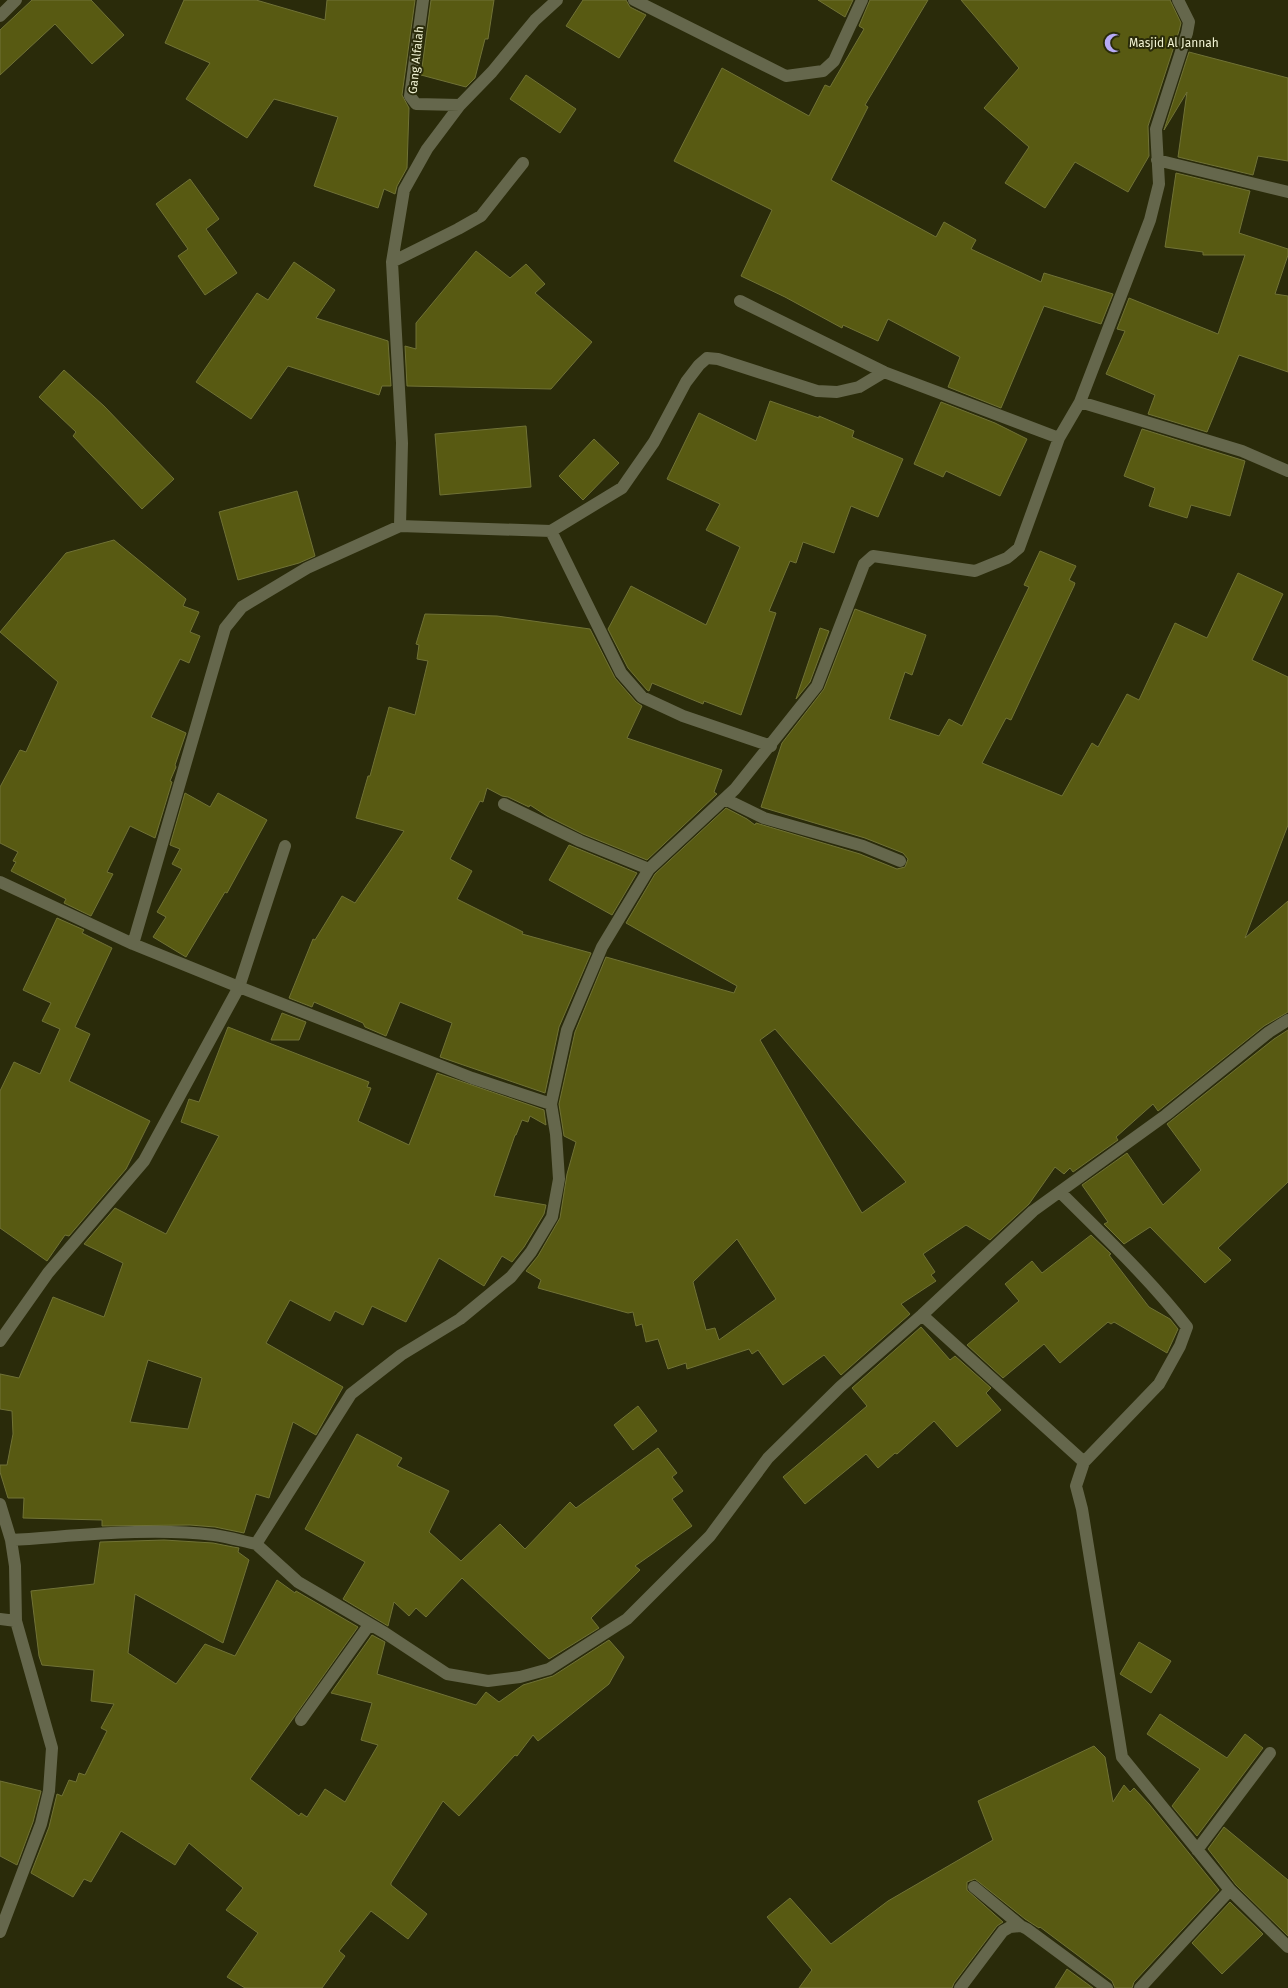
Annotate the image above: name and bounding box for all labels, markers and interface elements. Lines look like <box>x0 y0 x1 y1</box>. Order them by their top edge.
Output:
street label: Gang Alfalah <box>405 25 427 95</box>
mosque icon: Masjid Al Jannah <box>1103 32 1125 54</box>
place label: Masjid Al Jannah <box>1129 36 1219 50</box>

